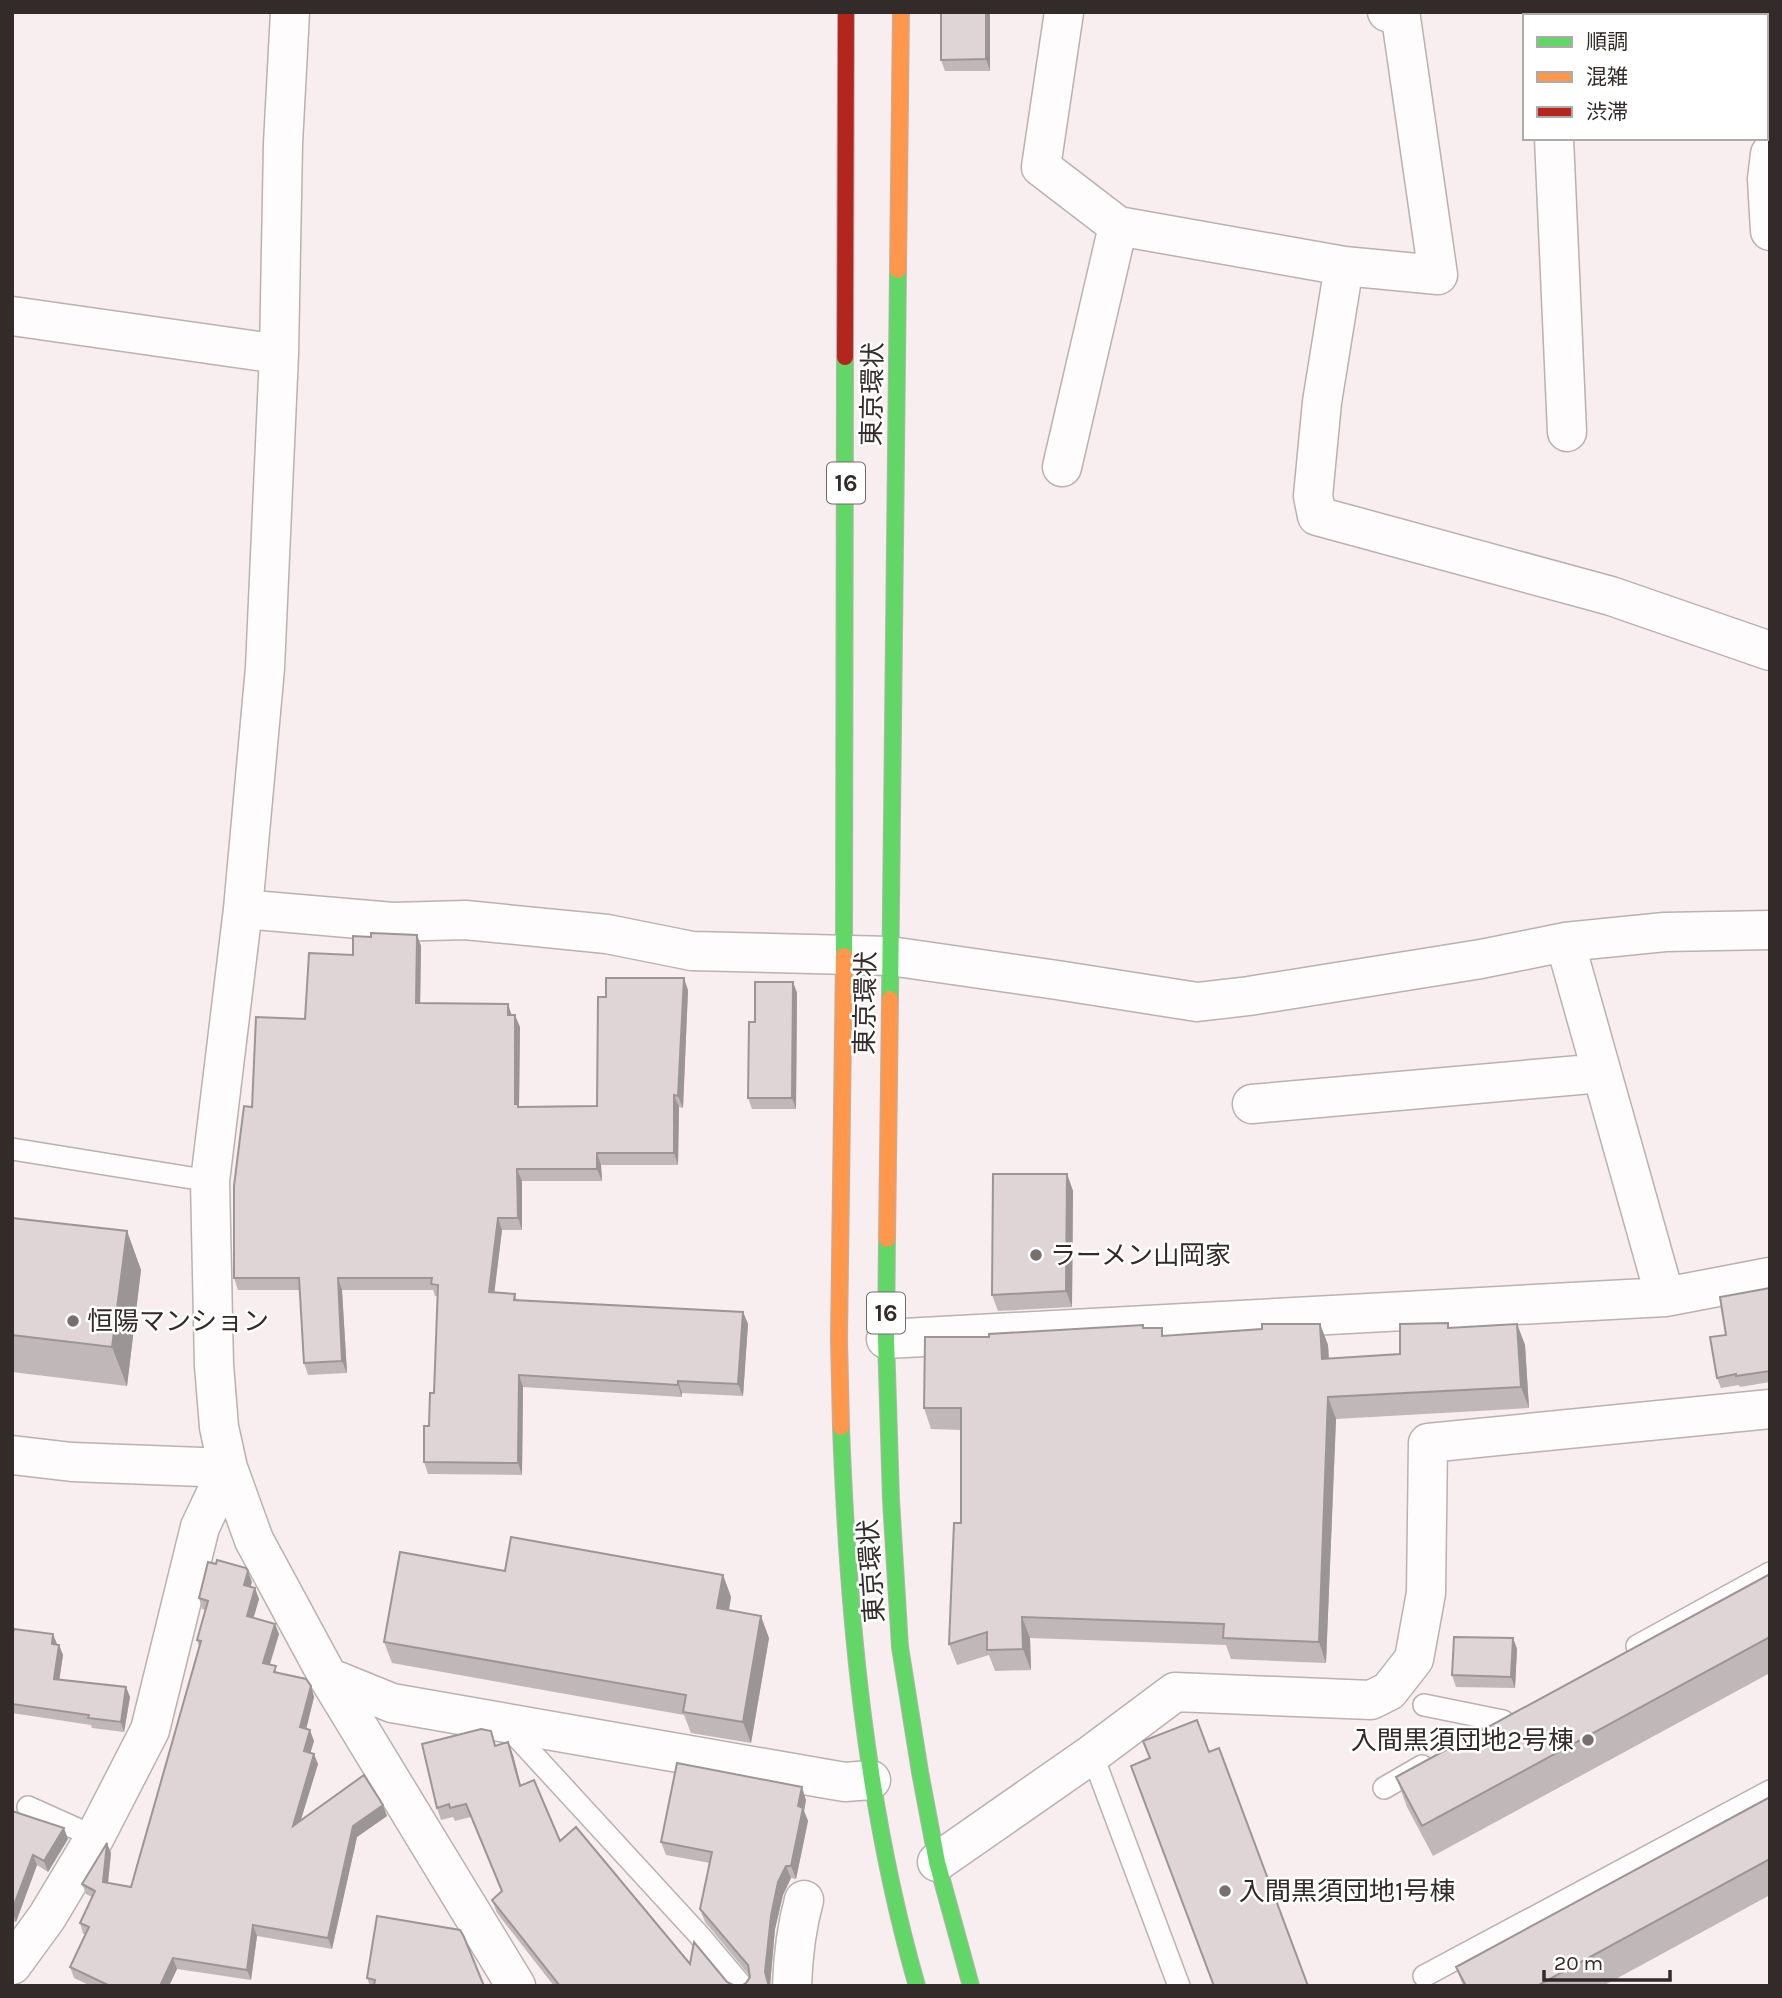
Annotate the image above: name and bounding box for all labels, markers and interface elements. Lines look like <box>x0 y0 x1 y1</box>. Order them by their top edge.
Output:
legend <box>1523 14 1768 140</box>
text: 順調 <box>1586 30 1628 54</box>
text: 混雑 <box>1586 65 1628 89</box>
text: 渋滞 <box>1586 100 1628 124</box>
street label: 東京環状 <box>856 342 889 446</box>
road number: 16 <box>827 462 865 504</box>
street label: 東京環状 <box>849 951 882 1055</box>
place label: ラーメン山岡家 <box>1050 1240 1231 1271</box>
marker: ラーメン山岡家 <box>1028 1247 1044 1263</box>
road number: 16 <box>867 1293 905 1334</box>
place label: 恒陽マンション <box>87 1306 269 1337</box>
marker: 恒陽マンション <box>65 1313 81 1329</box>
street label: 東京環状 <box>852 1518 891 1624</box>
place label: 入間黒須団地2号棟 <box>1351 1725 1574 1756</box>
marker: 入間黒須団地2号棟 <box>1580 1732 1596 1748</box>
place label: 入間黒須団地1号棟 <box>1239 1876 1456 1907</box>
marker: 入間黒須団地1号棟 <box>1217 1883 1233 1899</box>
scale bar <box>1544 1938 1670 1982</box>
text: 20 m <box>1554 1951 1603 1975</box>

